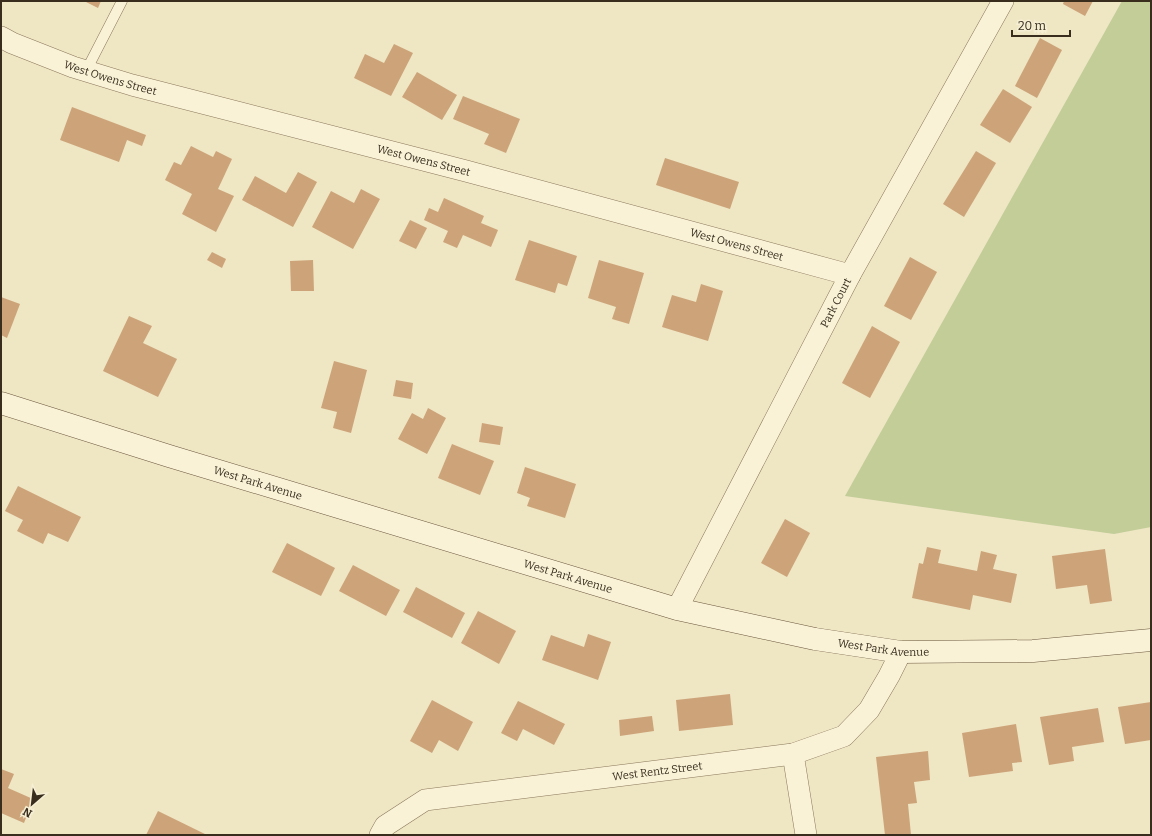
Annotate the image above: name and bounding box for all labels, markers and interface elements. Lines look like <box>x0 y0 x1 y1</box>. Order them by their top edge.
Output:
scale bar <box>1012 12 1070 38</box>
text: 20 m <box>1018 19 1047 33</box>
street label: West Owens Street <box>62 58 158 98</box>
street label: West Owens Street <box>376 142 472 178</box>
street label: West Owens Street <box>688 225 785 263</box>
street label: Park Court <box>817 276 854 330</box>
street label: West Park Avenue <box>212 463 304 502</box>
street label: West Park Avenue <box>522 557 614 596</box>
street label: West Park Avenue <box>837 636 929 659</box>
street label: West Rentz Street <box>611 759 703 783</box>
north arrow <box>12 784 52 824</box>
text: N <box>20 804 34 820</box>

